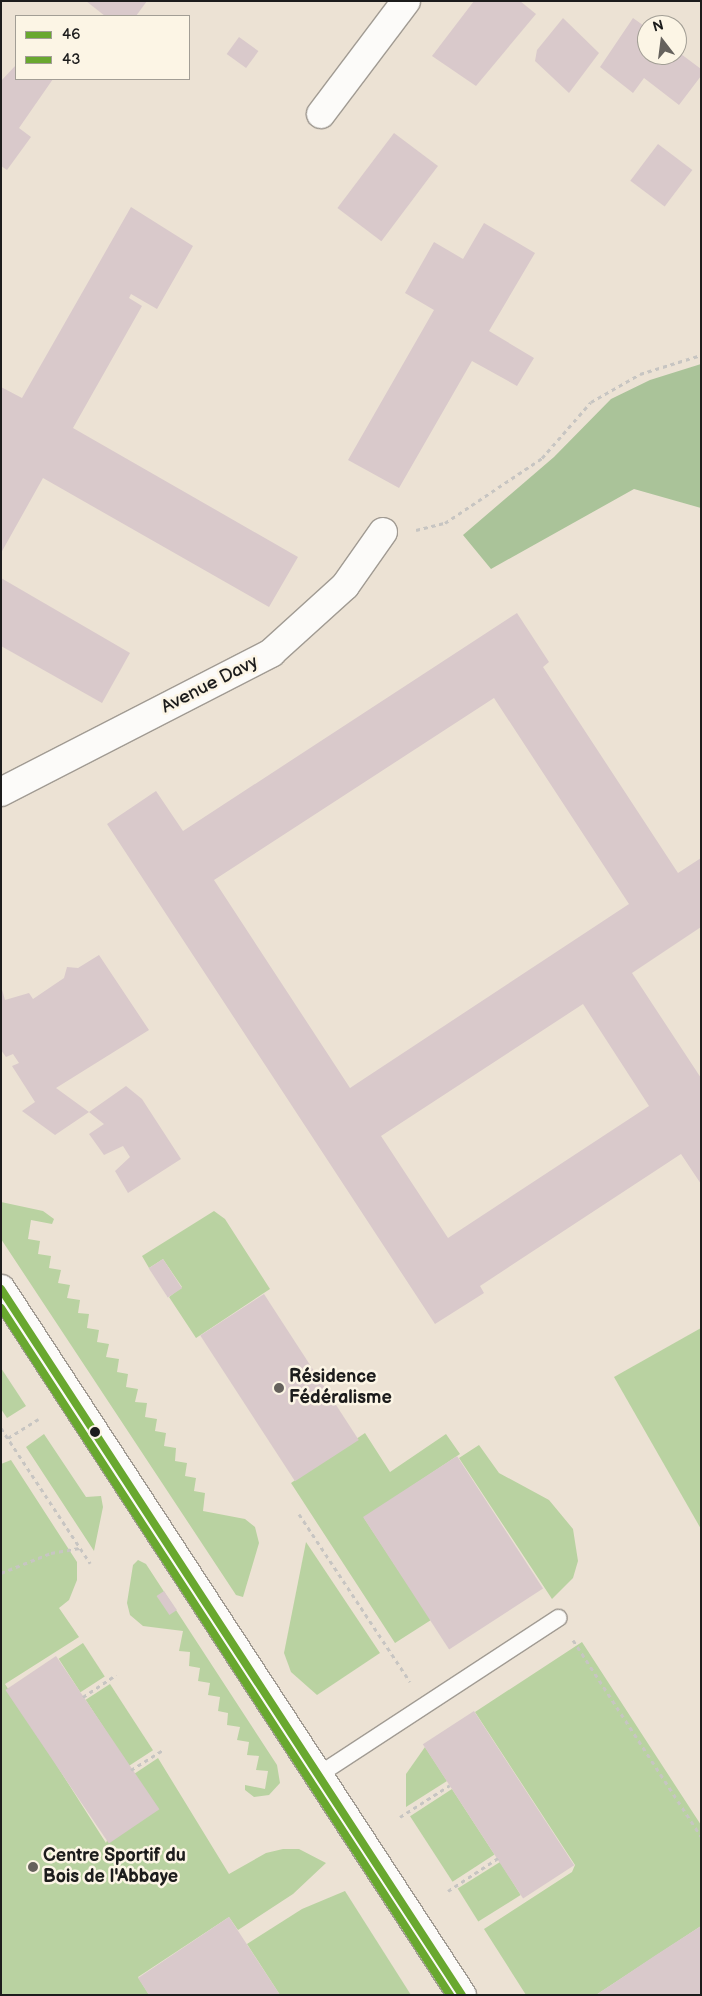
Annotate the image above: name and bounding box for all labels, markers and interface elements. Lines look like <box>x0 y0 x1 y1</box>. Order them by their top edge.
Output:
legend <box>15 15 190 80</box>
north arrow <box>637 15 687 65</box>
text: N <box>651 16 666 36</box>
text: 46 <box>62 25 80 44</box>
text: 43 <box>62 50 80 69</box>
street label: Avenue Davy <box>158 651 262 719</box>
place label: Résidence Fédéralisme <box>289 1367 392 1410</box>
marker: Résidence Fédéralisme <box>273 1382 285 1394</box>
unlabelled marker <box>90 1427 100 1437</box>
place label: Centre Sportif du Bois de l'Abbaye <box>43 1846 186 1888</box>
marker: Centre Sportif du Bois de l'Abbaye <box>27 1861 39 1873</box>

